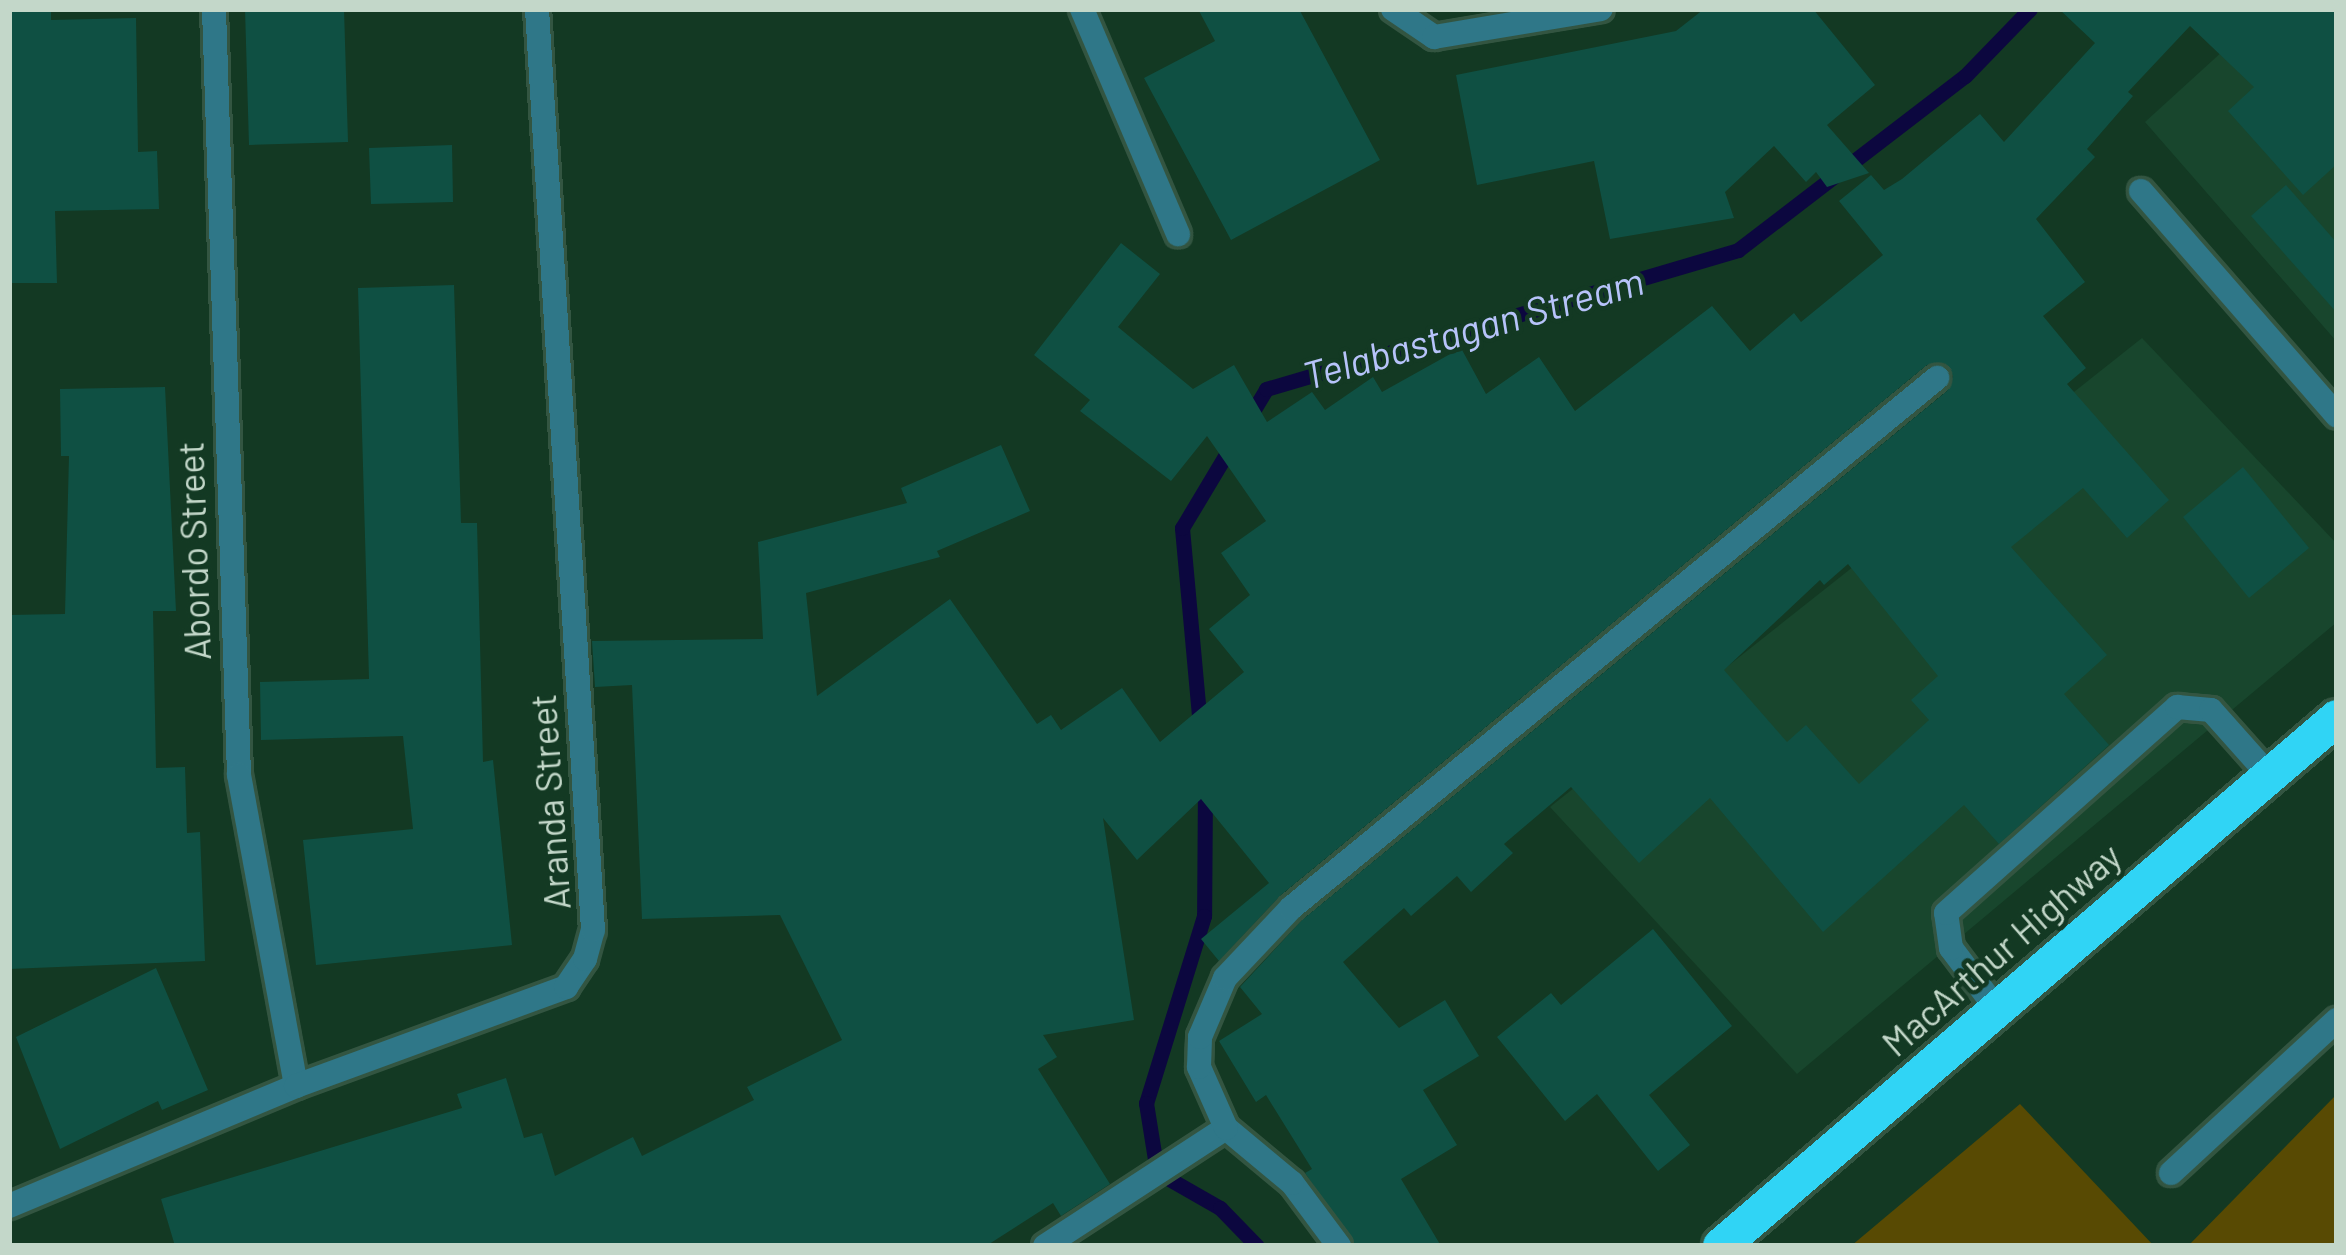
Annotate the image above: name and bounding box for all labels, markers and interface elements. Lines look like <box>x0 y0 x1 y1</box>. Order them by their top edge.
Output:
water label: Telabastagan Stream <box>1297 257 1649 399</box>
street label: Abordo Street <box>168 441 218 661</box>
street label: Aranda Street <box>520 693 578 911</box>
street label: MacArthur Highway <box>1873 834 2129 1064</box>

